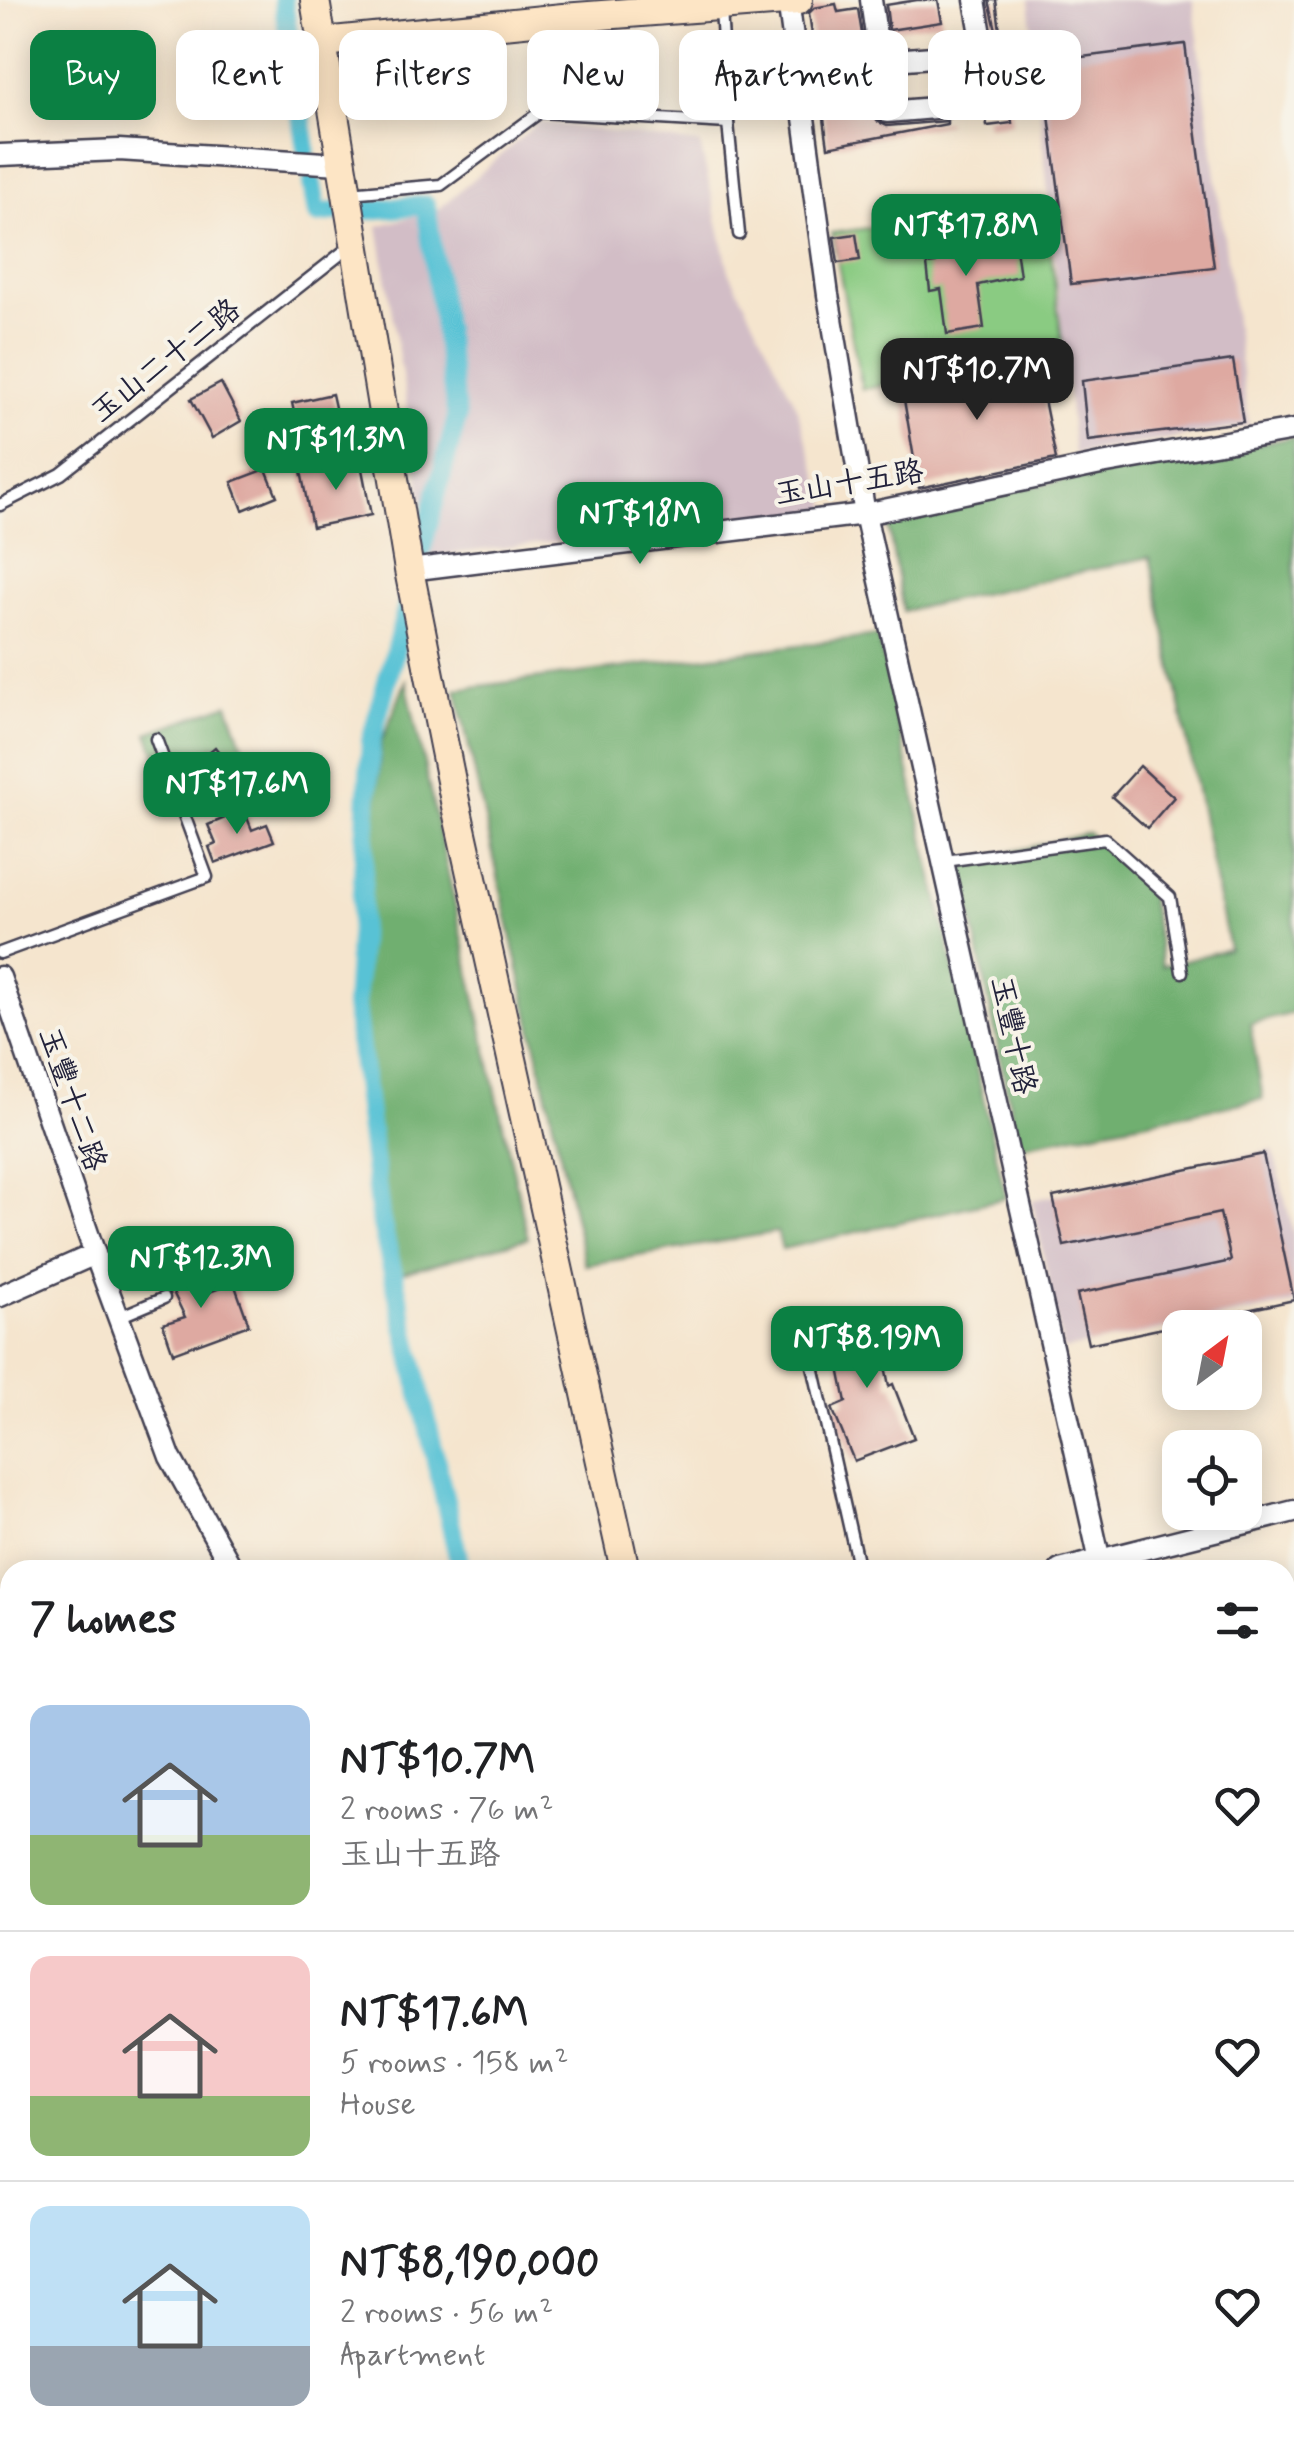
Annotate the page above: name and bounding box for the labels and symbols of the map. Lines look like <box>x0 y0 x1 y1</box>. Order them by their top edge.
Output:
pin: NT$17.8M <box>863 194 1069 279</box>
street label: 玉山二十二路 <box>83 290 249 432</box>
pin: NT$10.7M <box>874 338 1080 423</box>
pin: NT$11.3M <box>233 408 439 493</box>
street label: 玉山十五路 <box>772 452 926 514</box>
pin: NT$18M <box>559 482 721 567</box>
pin: NT$17.6M <box>134 752 340 837</box>
street label: 玉豐十路 <box>981 973 1044 1098</box>
street label: 玉豐十二路 <box>29 1022 114 1177</box>
pin: NT$12.3M <box>98 1226 304 1311</box>
pin: NT$8.19M <box>764 1306 970 1391</box>
north arrow <box>1162 1310 1262 1410</box>

